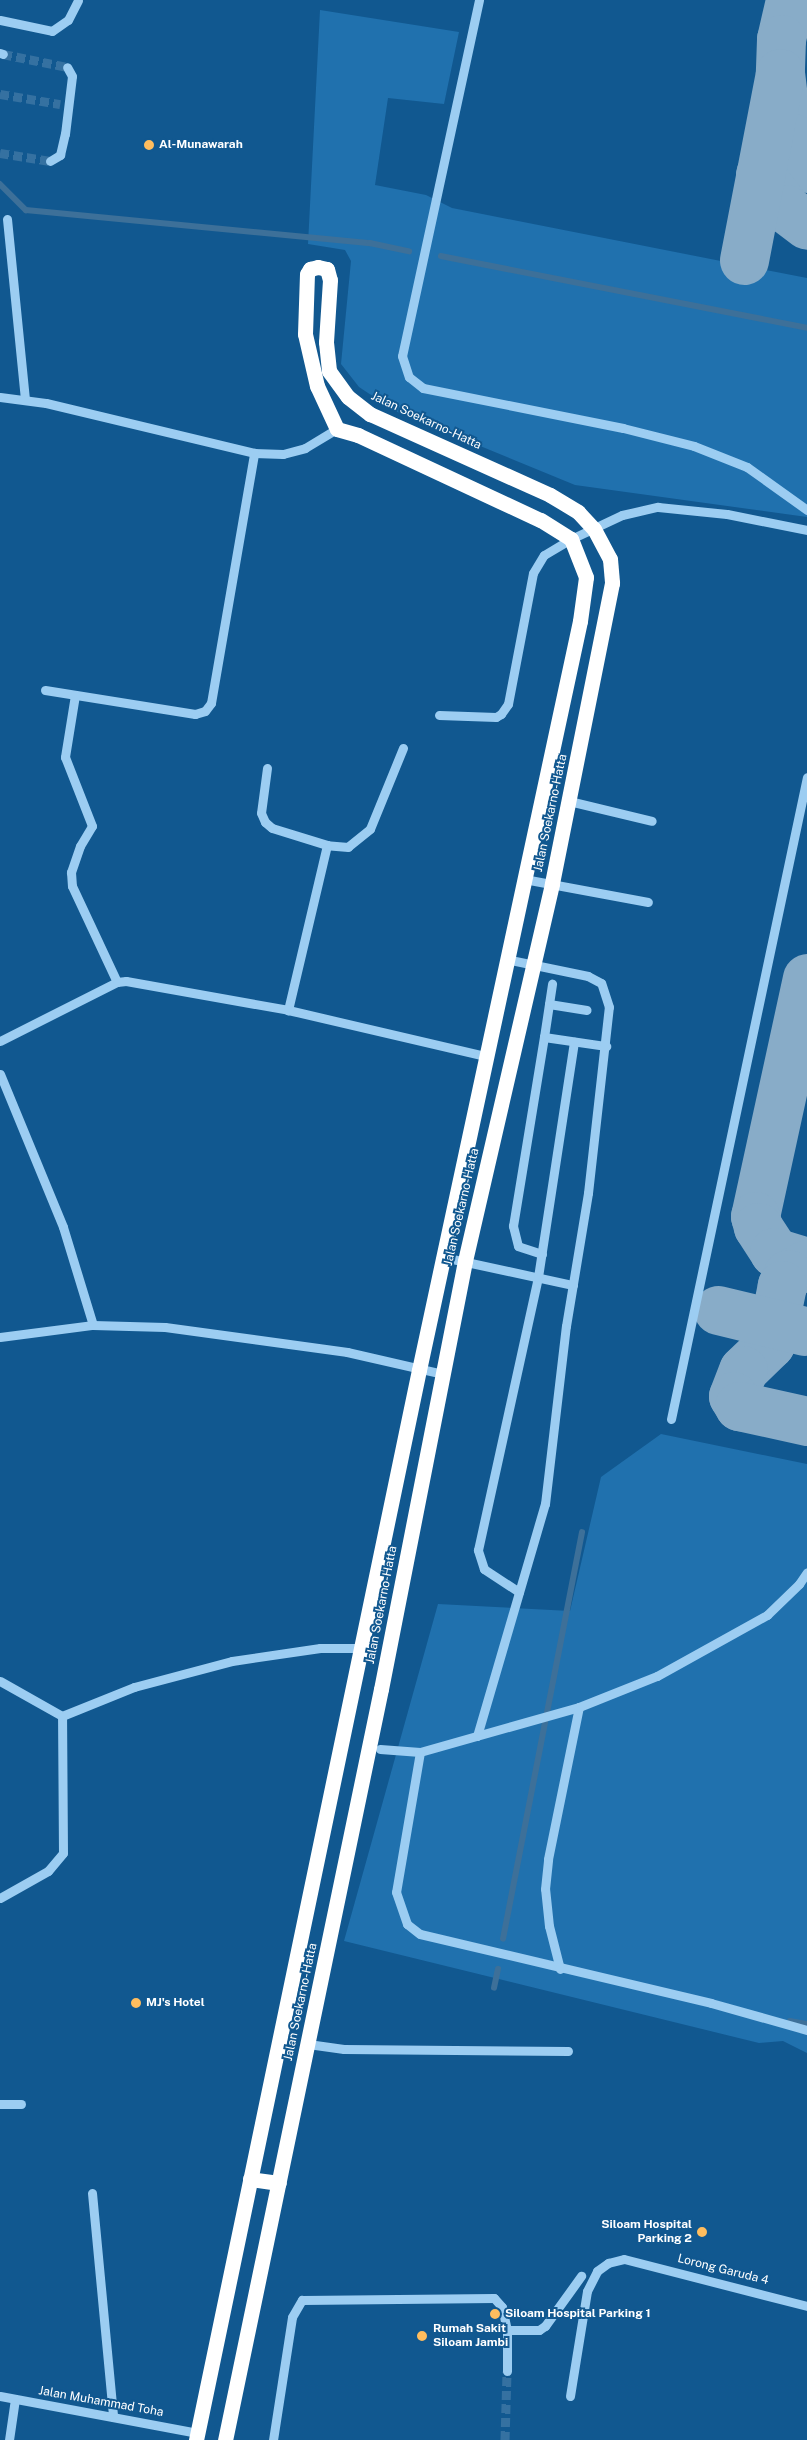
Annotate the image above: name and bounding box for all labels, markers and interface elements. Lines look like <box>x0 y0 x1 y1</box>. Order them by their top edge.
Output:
place label: Al-Munawarah <box>159 138 243 152</box>
marker: Al-Munawarah <box>143 139 155 151</box>
street label: Jalan Soekarno-Hatta <box>369 389 483 453</box>
street label: Jalan Soekarno-Hatta <box>531 753 571 873</box>
street label: Jalan Soekarno-Hatta <box>441 1147 483 1267</box>
street label: Jalan Soekarno-Hatta <box>363 1545 401 1665</box>
street label: Jalan Soekarno-Hatta <box>281 1942 321 2062</box>
place label: MJ's Hotel <box>146 1996 205 2010</box>
marker: MJ's Hotel <box>130 1997 142 2009</box>
place label: Siloam Hospital Parking 2 <box>601 2218 692 2246</box>
marker: Siloam Hospital Parking 2 <box>696 2226 708 2238</box>
street label: Lorong Garuda 4 <box>676 2252 770 2288</box>
place label: Siloam Hospital Parking 1 <box>505 2307 651 2321</box>
marker: Siloam Hospital Parking 1 <box>489 2308 501 2320</box>
place label: Rumah Sakit Siloam Jambi <box>433 2322 508 2350</box>
marker: Rumah Sakit Siloam Jambi <box>415 2329 429 2343</box>
street label: Jalan Muhammad Toha <box>37 2384 165 2420</box>

